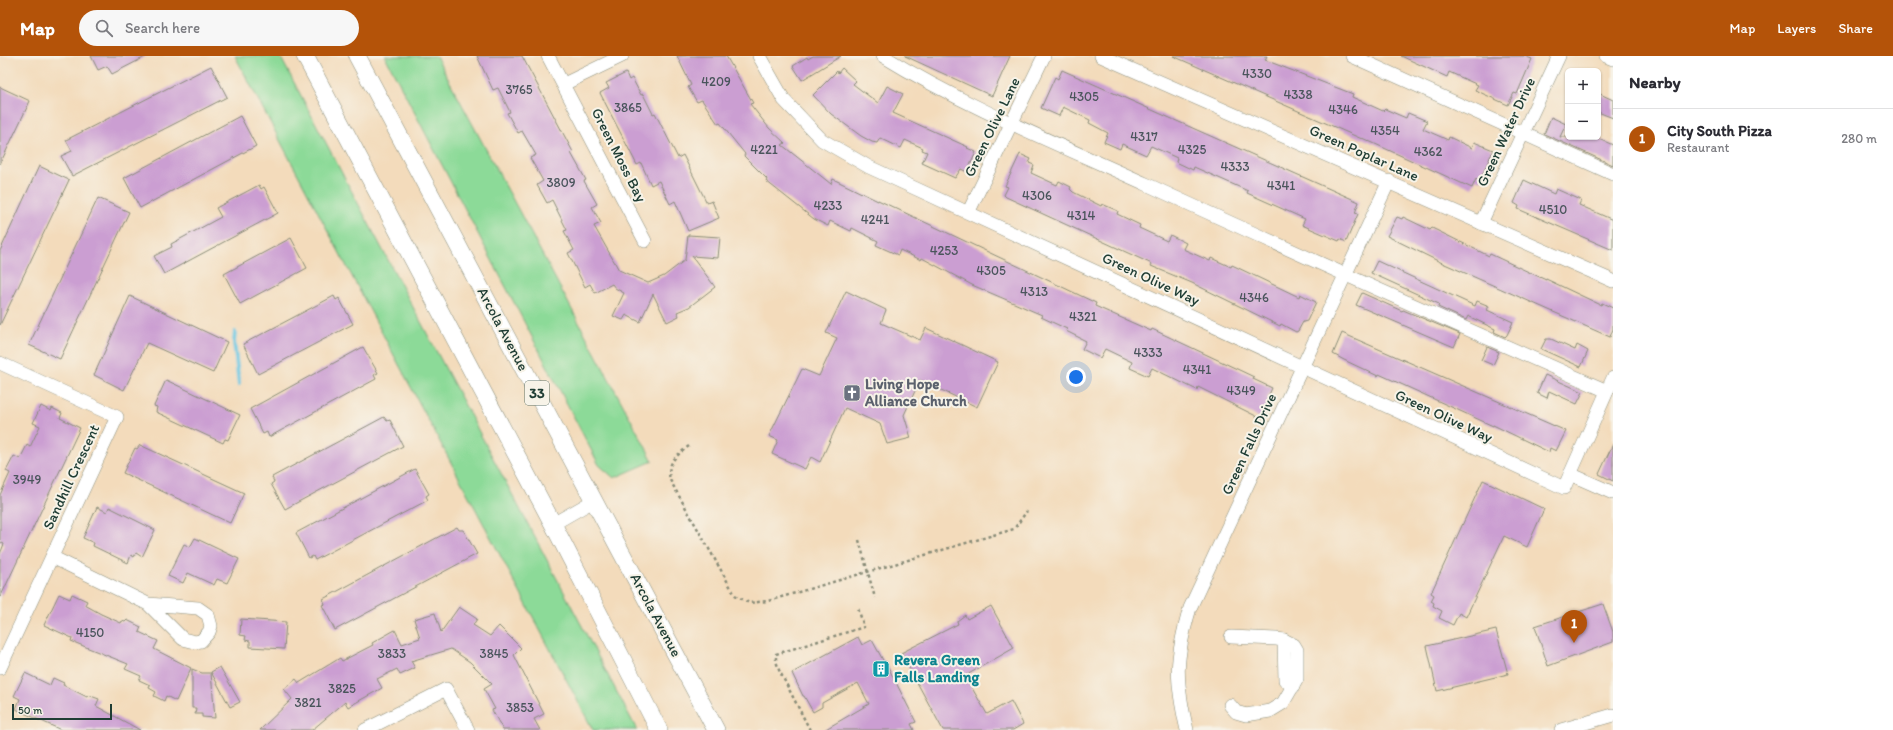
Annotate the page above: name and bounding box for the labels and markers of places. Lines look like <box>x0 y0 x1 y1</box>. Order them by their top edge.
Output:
place label: Living Hope Alliance Church <box>864 375 967 410</box>
church icon: Living Hope Alliance Church <box>842 383 862 403</box>
pin: 1 <box>1561 610 1587 643</box>
place label: Revera Green Falls Landing <box>894 651 981 687</box>
building icon: Revera Green Falls Landing <box>871 659 891 679</box>

